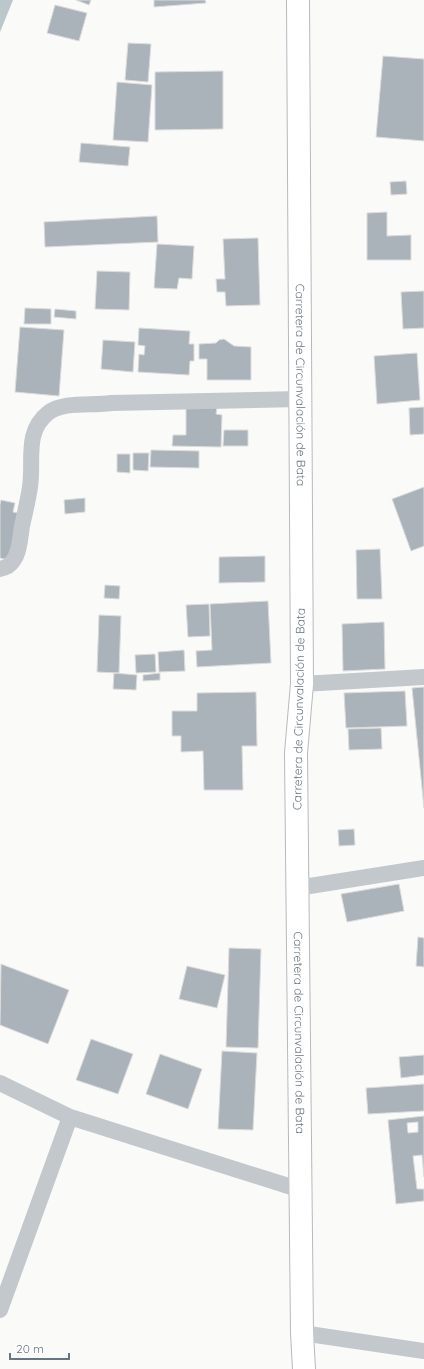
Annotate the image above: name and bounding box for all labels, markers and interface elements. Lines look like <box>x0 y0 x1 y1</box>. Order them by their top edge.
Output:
street label: Carretera de Circunvalación de Bata <box>293 284 309 486</box>
street label: Carretera de Circunvalación de Bata <box>289 608 308 810</box>
street label: Carretera de Circunvalación de Bata <box>291 931 308 1134</box>
scale bar <box>10 1335 69 1361</box>
text: 20 m <box>16 1341 44 1356</box>

